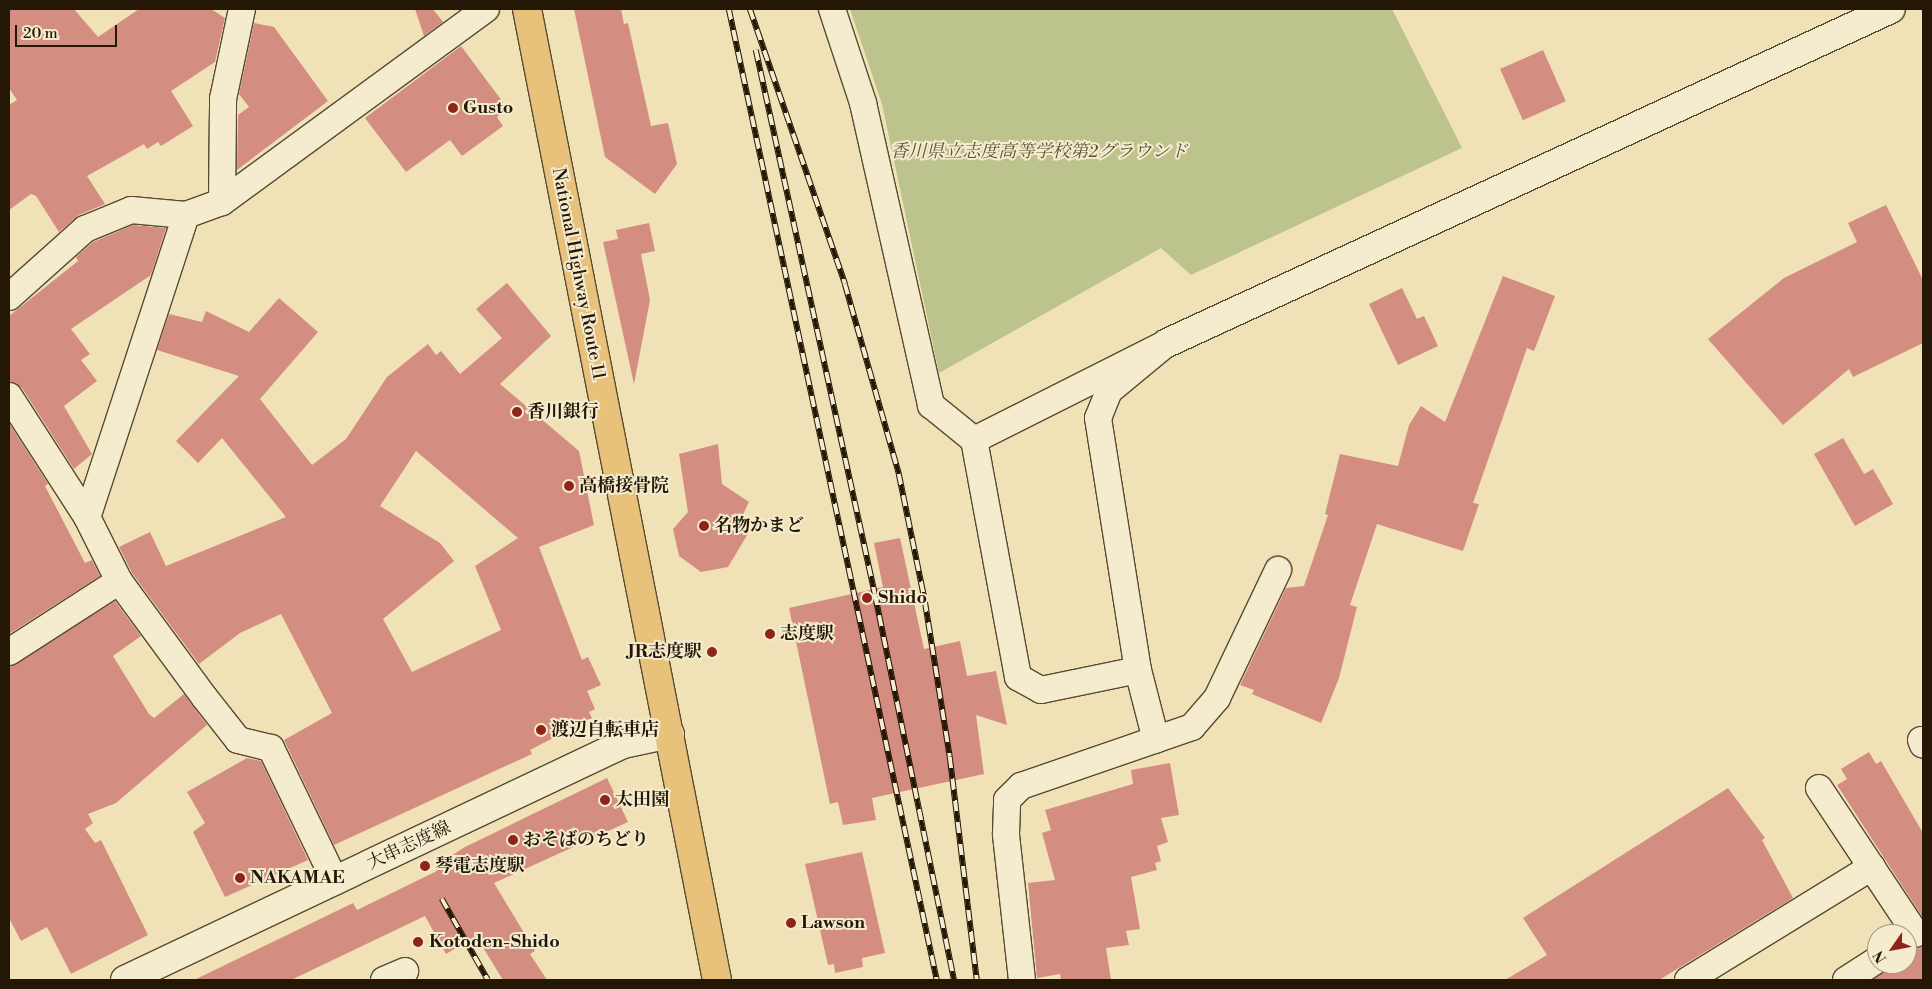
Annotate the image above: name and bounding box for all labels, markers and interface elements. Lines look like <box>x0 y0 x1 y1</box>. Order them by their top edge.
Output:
scale bar <box>18 15 120 47</box>
text: 20 m <box>23 24 58 43</box>
place label: Gusto <box>463 97 513 119</box>
marker: Gusto <box>447 102 459 114</box>
park label: 香川県立志度高等学校第2グラウンド <box>890 141 1188 163</box>
street label: National Highway Route 11 <box>547 166 609 382</box>
place label: 香川銀行 <box>527 401 599 423</box>
marker: 香川銀行 <box>511 406 523 418</box>
place label: 高橋接骨院 <box>579 475 669 497</box>
marker: 高橋接骨院 <box>563 480 575 492</box>
place label: 名物かまど <box>714 515 804 537</box>
marker: 名物かまど <box>698 520 710 532</box>
place label: Shido <box>878 587 927 609</box>
marker: Shido <box>860 591 874 605</box>
place label: 志度駅 <box>780 623 834 645</box>
marker: 志度駅 <box>764 628 776 640</box>
place label: JR志度駅 <box>628 641 702 663</box>
marker: JR志度駅 <box>706 646 718 658</box>
place label: 渡辺自転車店 <box>551 719 659 741</box>
marker: 渡辺自転車店 <box>535 724 547 736</box>
place label: 太田園 <box>615 789 669 811</box>
marker: 太田園 <box>599 794 611 806</box>
street label: 大串志度線 <box>364 817 454 875</box>
place label: おそばのちどり <box>523 829 649 851</box>
marker: おそばのちどり <box>507 834 519 846</box>
place label: 琴電志度駅 <box>435 855 525 877</box>
marker: 琴電志度駅 <box>419 860 431 872</box>
place label: NAKAMAE <box>250 867 345 889</box>
marker: NAKAMAE <box>234 872 246 884</box>
place label: Lawson <box>801 912 865 934</box>
marker: Lawson <box>785 917 797 929</box>
north arrow <box>1867 924 1917 974</box>
place label: Kotoden-Shido <box>429 931 560 953</box>
marker: Kotoden-Shido <box>411 935 425 949</box>
text: N <box>1870 947 1891 966</box>

